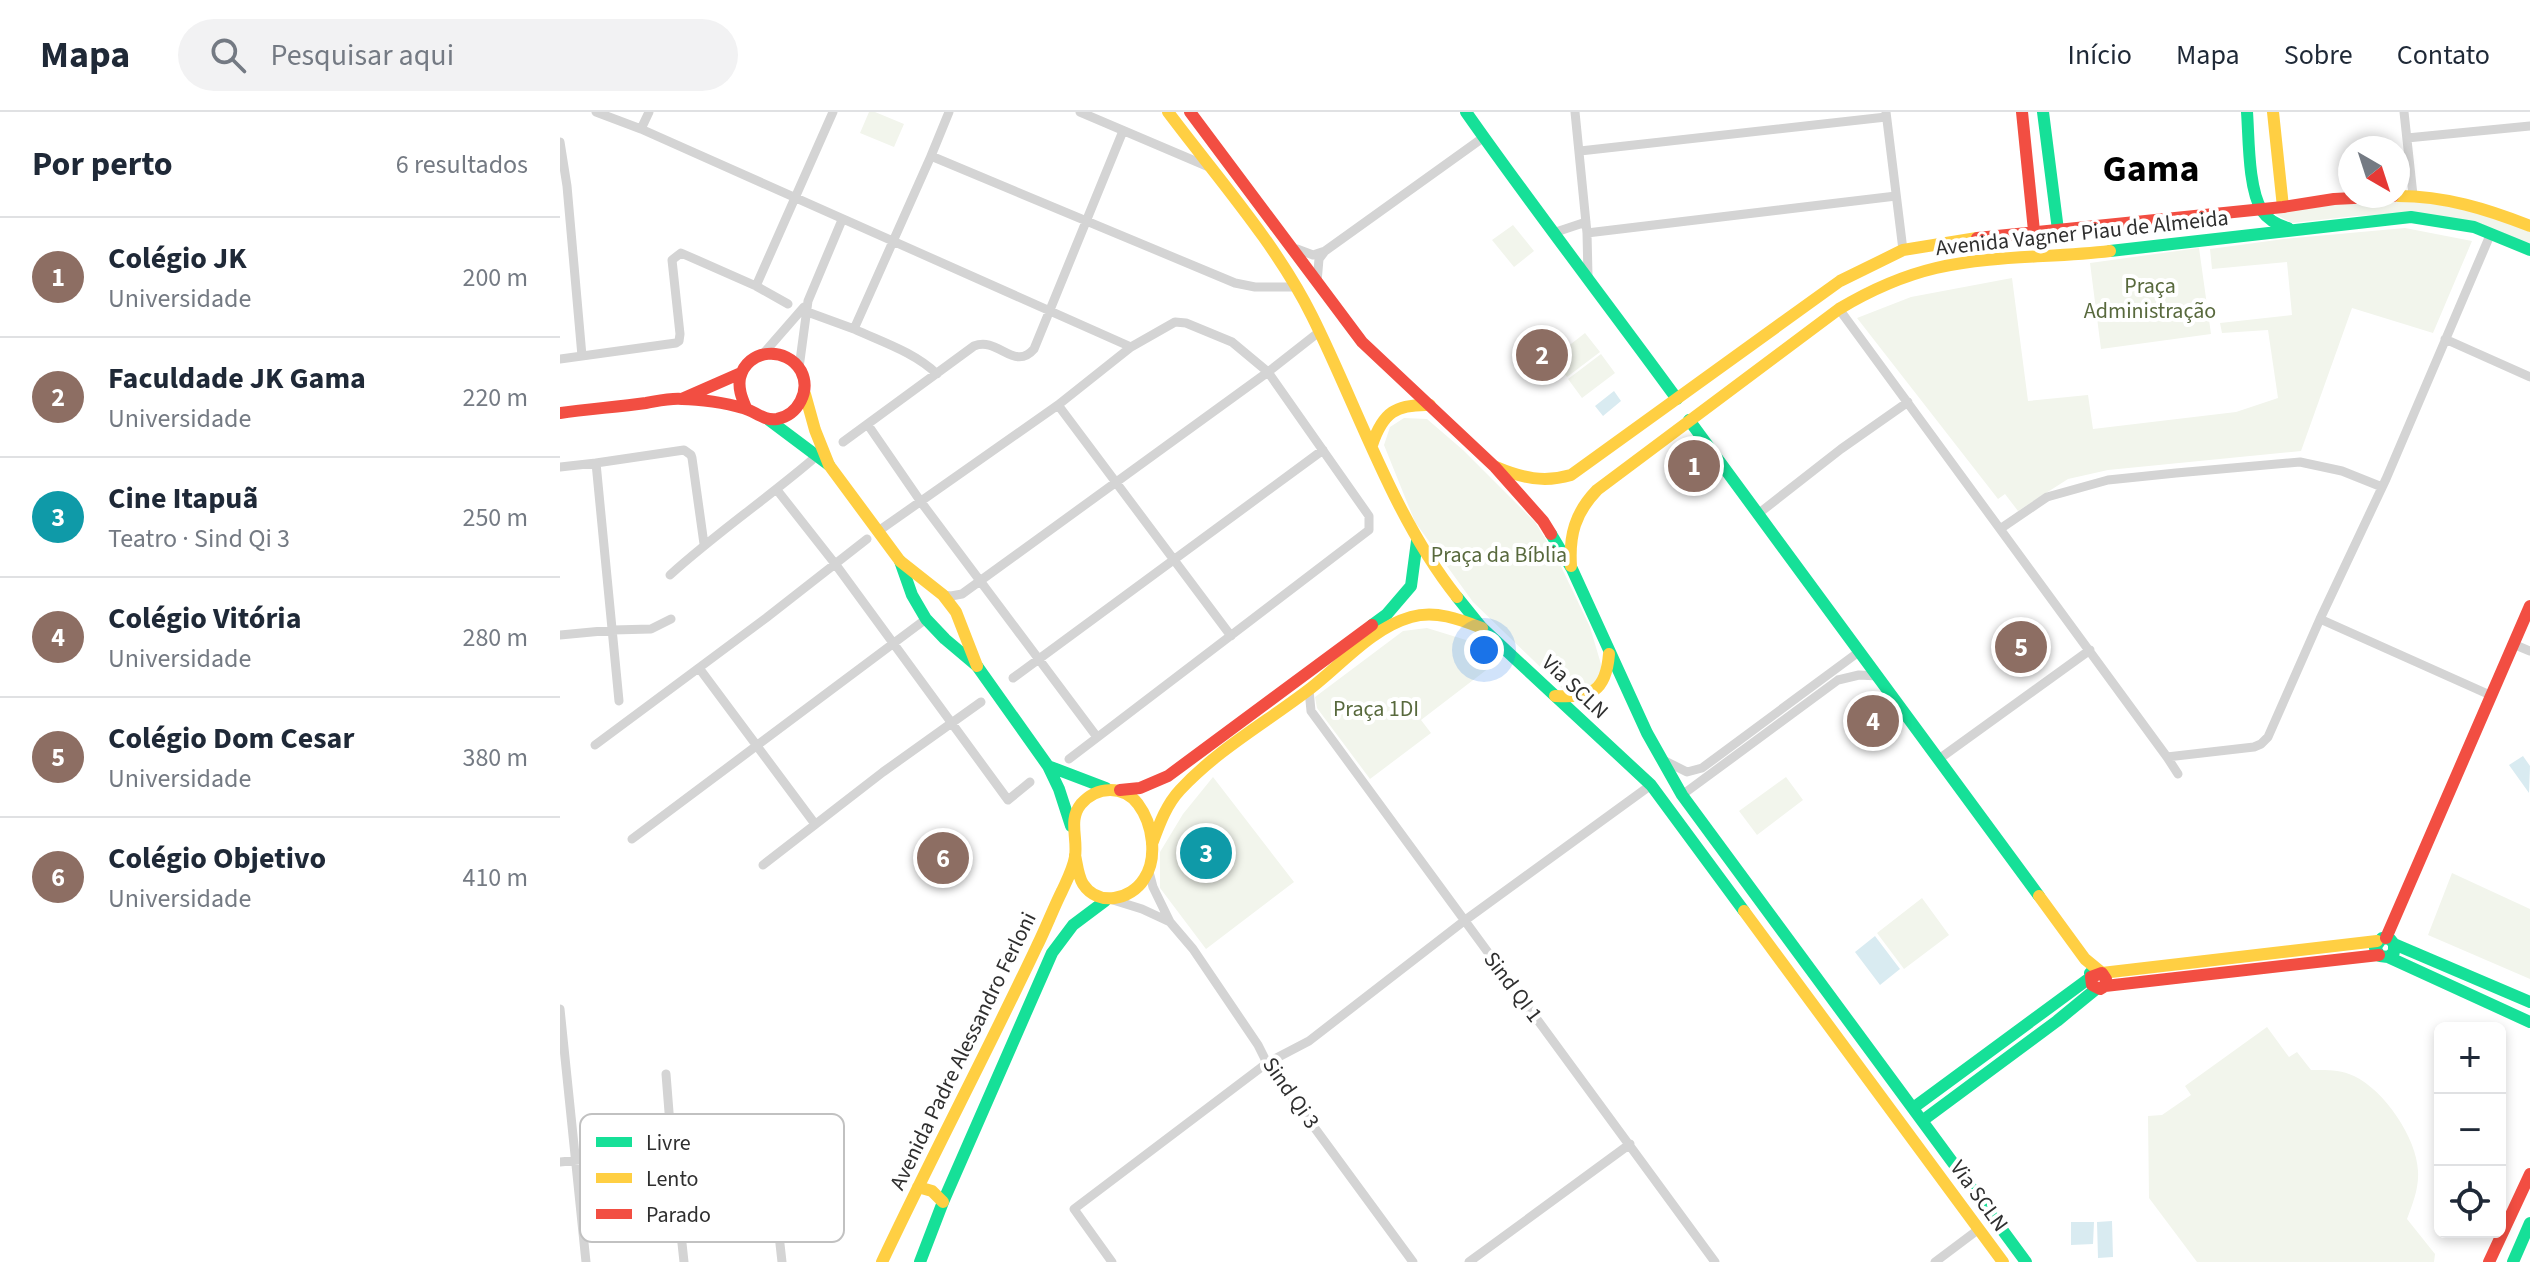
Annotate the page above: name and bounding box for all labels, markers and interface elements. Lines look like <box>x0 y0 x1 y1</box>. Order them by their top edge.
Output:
search box <box>178 19 738 91</box>
text: Mapa <box>40 28 130 82</box>
icon: search <box>206 33 250 77</box>
text: Pesquisar aqui <box>270 34 454 77</box>
text: Início <box>2068 35 2132 75</box>
text: Mapa <box>2176 35 2240 75</box>
text: Sobre <box>2284 35 2353 75</box>
text: Contato <box>2397 35 2490 75</box>
north arrow <box>2338 136 2410 208</box>
text: Por perto <box>32 140 173 189</box>
district label: Gama <box>2103 142 2199 196</box>
text: 6 resultados <box>396 146 528 183</box>
street label: Avenida Vagner Piau de Almeida <box>1934 202 2230 264</box>
text: Colégio JK <box>108 237 247 280</box>
text: 1 <box>51 259 65 296</box>
text: 200 m <box>462 259 528 296</box>
park label: Praça Administração <box>2084 270 2216 327</box>
text: Universidade <box>108 280 251 317</box>
pin: 2 <box>1516 325 1568 385</box>
text: Faculdade JK Gama <box>108 357 366 400</box>
text: 2 <box>51 379 65 416</box>
text: 220 m <box>462 379 528 416</box>
text: Universidade <box>108 400 251 437</box>
pin: 1 <box>1668 436 1720 496</box>
text: Cine Itapuã <box>108 477 258 520</box>
text: 3 <box>51 499 65 536</box>
text: 250 m <box>462 499 528 536</box>
text: Teatro · Sind Qi 3 <box>108 520 290 557</box>
park label: Praça da Bíblia <box>1431 539 1567 571</box>
text: Colégio Vitória <box>108 597 301 640</box>
pin: 5 <box>1995 617 2047 677</box>
text: 4 <box>51 619 65 656</box>
text: 280 m <box>462 619 528 656</box>
your location <box>1464 630 1504 670</box>
text: Universidade <box>108 640 251 677</box>
street label: Via SCLN <box>1534 648 1616 726</box>
pin: 4 <box>1847 691 1899 751</box>
park label: Praça 1DI <box>1333 693 1419 725</box>
text: Colégio Dom Cesar <box>108 717 354 760</box>
text: 5 <box>51 739 65 776</box>
text: 380 m <box>462 739 528 776</box>
text: Universidade <box>108 760 251 797</box>
pin: 3 <box>1180 823 1232 883</box>
pin: 6 <box>917 828 969 888</box>
text: Colégio Objetivo <box>108 837 326 880</box>
text: 6 <box>51 859 65 896</box>
text: 410 m <box>462 859 528 896</box>
text: Universidade <box>108 880 251 917</box>
street label: Avenida Padre Alessandro Ferloni <box>882 907 1044 1195</box>
street label: Sind QI 1 <box>1476 945 1550 1029</box>
map controls <box>2434 1022 2506 1238</box>
button: + <box>2434 1022 2506 1094</box>
street label: Sind Qi 3 <box>1255 1051 1327 1135</box>
button: − <box>2434 1094 2506 1166</box>
legend <box>580 1114 844 1242</box>
text: Livre <box>646 1127 691 1159</box>
street label: Via SCLN <box>1942 1154 2016 1238</box>
text: Lento <box>646 1163 698 1195</box>
button: locate <box>2434 1166 2506 1238</box>
text: Parado <box>646 1199 711 1231</box>

